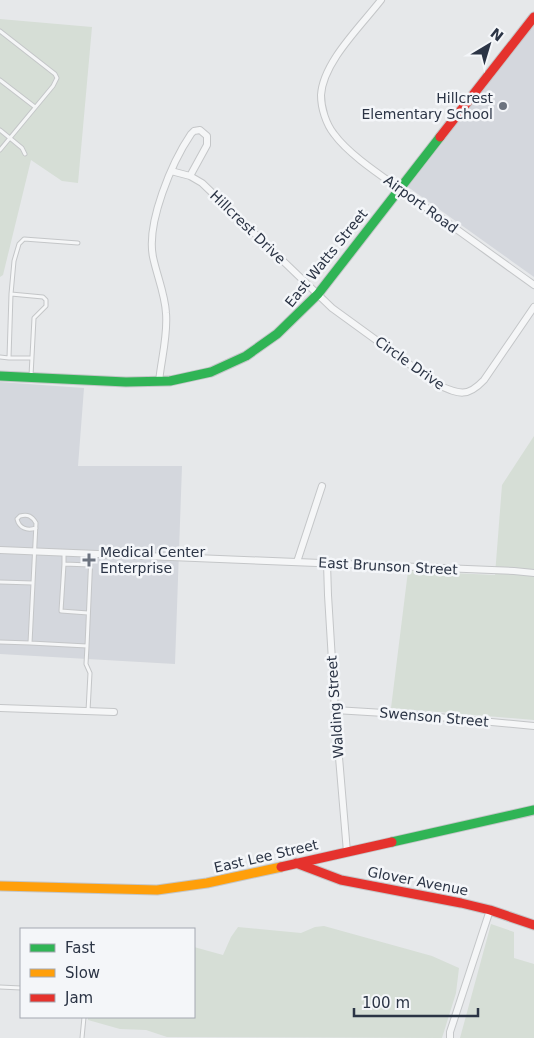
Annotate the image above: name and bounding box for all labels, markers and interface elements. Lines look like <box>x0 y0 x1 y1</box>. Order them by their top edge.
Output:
north arrow <box>464 20 514 70</box>
text: N <box>487 25 507 45</box>
place label: Hillcrest Elementary School <box>361 90 493 122</box>
marker: Hillcrest Elementary School <box>497 100 509 112</box>
street label: Airport Road <box>381 172 461 236</box>
street label: Hillcrest Drive <box>207 187 289 267</box>
street label: East Watts Street <box>282 205 371 310</box>
street label: Circle Drive <box>372 333 448 393</box>
place label: Medical Center Enterprise <box>100 544 205 576</box>
marker: Medical Center Enterprise <box>82 553 96 567</box>
street label: East Brunson Street <box>318 554 459 578</box>
street label: Walding Street <box>323 655 347 759</box>
street label: Swenson Street <box>379 704 490 730</box>
street label: East Lee Street <box>212 836 320 876</box>
street label: Glover Avenue <box>366 863 470 899</box>
legend <box>20 928 195 1018</box>
text: Fast <box>65 939 95 957</box>
text: Slow <box>65 964 100 982</box>
scale bar <box>354 986 478 1018</box>
text: Jam <box>64 989 93 1007</box>
text: 100 m <box>362 994 410 1012</box>

